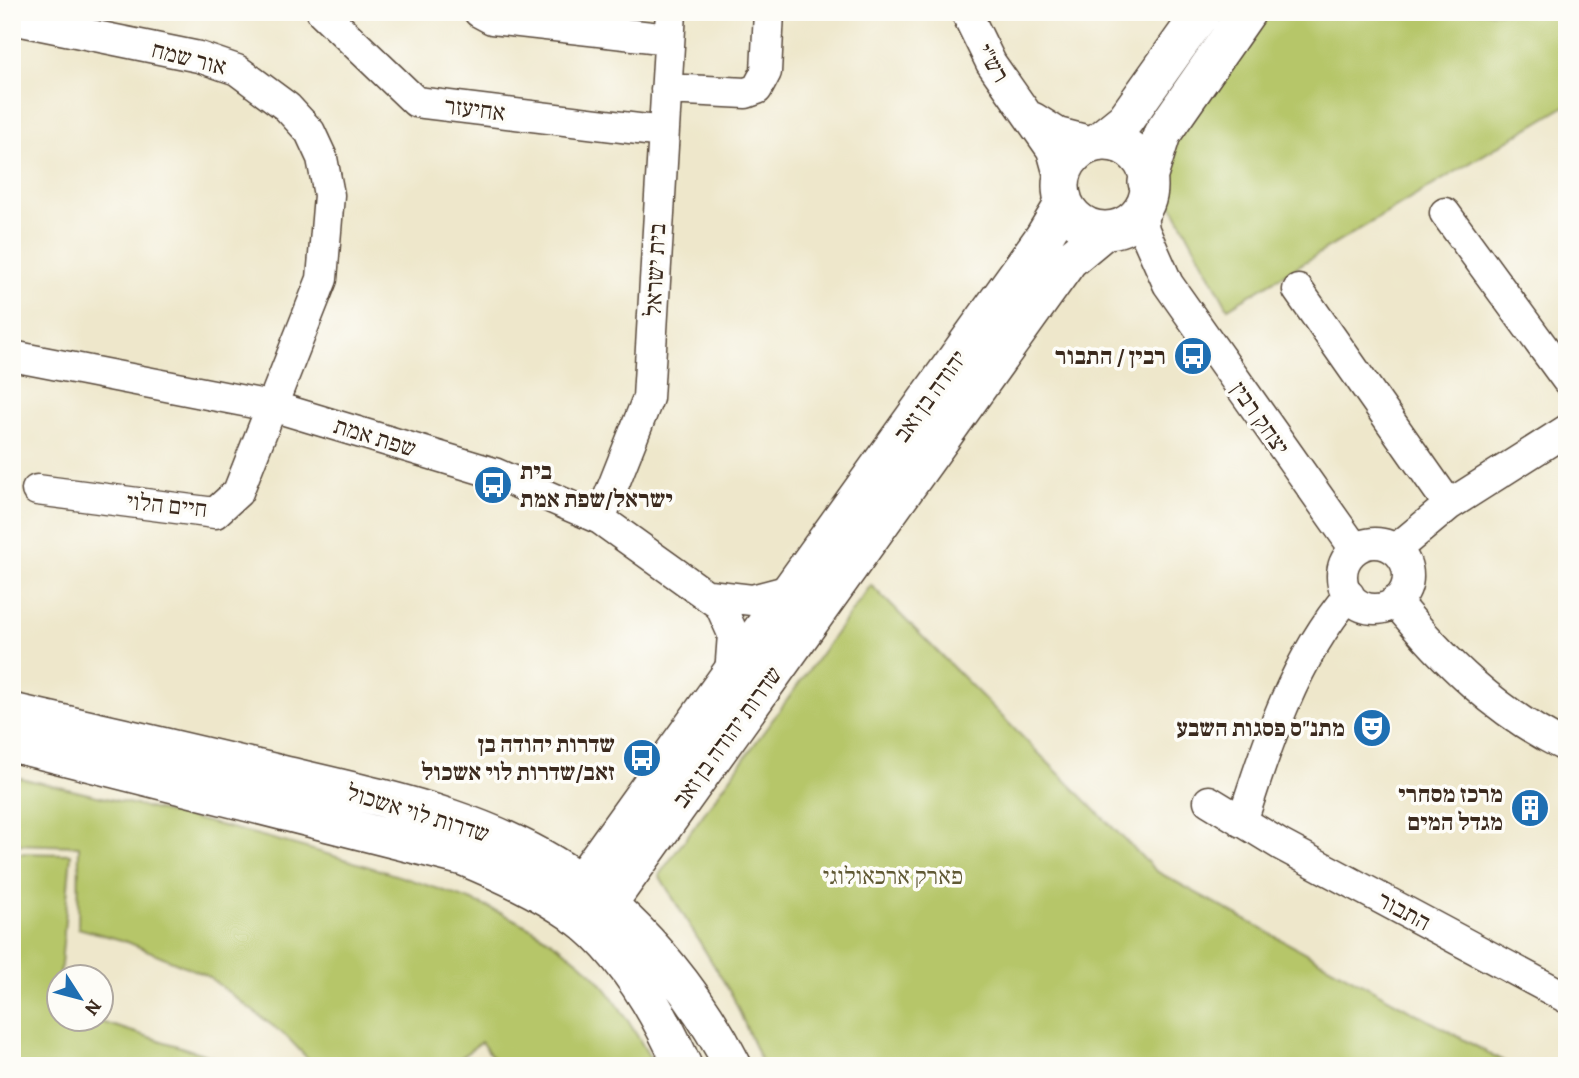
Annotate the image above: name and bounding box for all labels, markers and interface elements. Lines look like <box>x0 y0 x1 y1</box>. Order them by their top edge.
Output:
street label: אור שמח <box>148 33 230 83</box>
street label: רש"י <box>969 38 1017 88</box>
street label: אחיעזר <box>443 89 507 129</box>
street label: בית ישראל <box>637 223 673 317</box>
bus stop icon: רבין / התבור <box>1172 335 1214 377</box>
place label: רבין / התבור <box>1055 340 1166 372</box>
street label: יהודה בן זאב <box>886 344 974 448</box>
street label: יצחק רבין <box>1223 375 1297 461</box>
street label: שפת אמת <box>330 409 420 465</box>
place label: בית ישראל/שפת אמת <box>520 455 673 515</box>
bus stop icon: בית ישראל/שפת אמת <box>472 464 514 506</box>
street label: חיים הלוי <box>125 485 209 525</box>
street label: שדרות יהודה בן זאב <box>665 660 789 814</box>
theatre icon: מתנ"ס פסגות השבע <box>1351 707 1393 749</box>
place label: מתנ"ס פסגות השבע <box>1176 712 1345 744</box>
place label: שדרות יהודה בן זאב/שדרות לוי אשכול <box>421 728 615 788</box>
bus stop icon: שדרות יהודה בן זאב/שדרות לוי אשכול <box>621 737 663 779</box>
street label: שדרות לוי אשכול <box>343 776 493 850</box>
place label: מרכז מסחרי מגדל המים <box>1398 778 1503 838</box>
building icon: מרכז מסחרי מגדל המים <box>1509 787 1551 829</box>
park label: פארק ארכאולוגי <box>823 860 963 892</box>
street label: התבור <box>1372 884 1436 938</box>
north arrow <box>46 962 116 1032</box>
text: N <box>78 994 108 1021</box>

